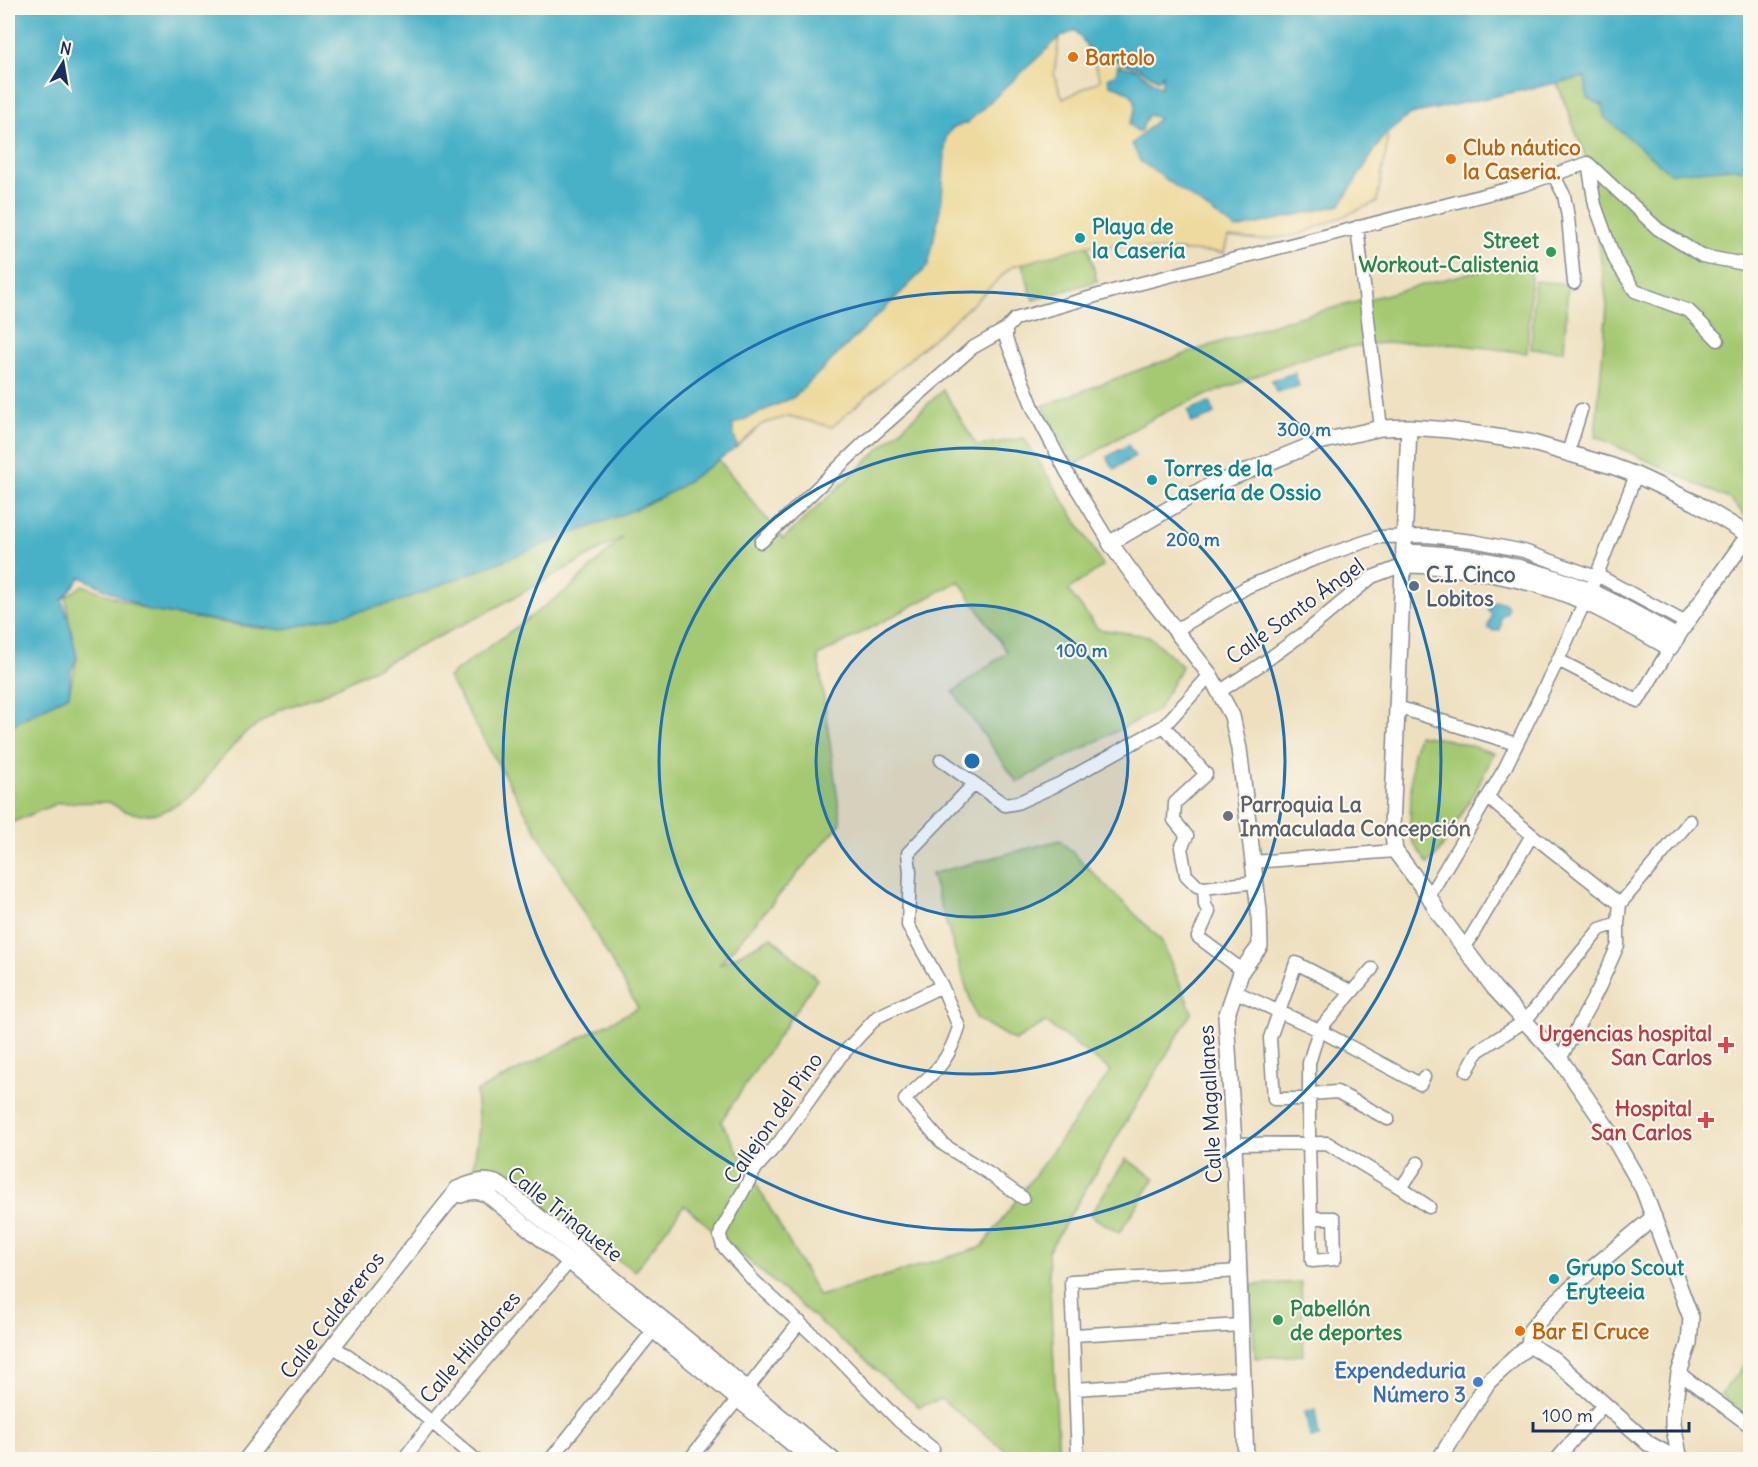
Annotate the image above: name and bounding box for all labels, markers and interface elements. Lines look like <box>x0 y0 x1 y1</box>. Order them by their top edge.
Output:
north arrow <box>33 33 93 93</box>
text: N <box>59 37 73 59</box>
place label: Bartolo <box>1085 44 1155 71</box>
marker: Bartolo <box>1066 50 1080 64</box>
place label: Club náutico la Caseria. <box>1463 134 1581 185</box>
marker: Club náutico la Caseria. <box>1444 152 1458 166</box>
place label: Playa de la Casería <box>1092 213 1185 264</box>
place label: Street Workout-Calistenia <box>1358 227 1540 278</box>
marker: Playa de la Casería <box>1073 231 1087 245</box>
marker: Street Workout-Calistenia <box>1544 245 1558 259</box>
text: 300 m <box>1277 418 1331 441</box>
place label: Torres de la Casería de Ossio <box>1164 455 1321 506</box>
marker: Torres de la Casería de Ossio <box>1145 473 1159 487</box>
text: 200 m <box>1166 528 1220 551</box>
street label: Calle Santo Ángel <box>1221 552 1369 670</box>
place label: C.I. Cinco Lobitos <box>1426 561 1516 612</box>
marker: C.I. Cinco Lobitos <box>1407 579 1421 593</box>
text: 100 m <box>1057 639 1108 662</box>
centre of rings <box>962 751 982 771</box>
place label: Parroquia La Inmaculada Concepción <box>1240 791 1471 842</box>
marker: Parroquia La Inmaculada Concepción <box>1221 809 1235 823</box>
place label: Urgencias hospital San Carlos <box>1538 1020 1712 1071</box>
street label: Calle Magallanes <box>1192 1024 1228 1184</box>
marker: Urgencias hospital San Carlos <box>1717 1036 1735 1054</box>
street label: Callejon del Pino <box>718 1047 828 1189</box>
place label: Hospital San Carlos <box>1591 1095 1692 1146</box>
marker: Hospital San Carlos <box>1697 1111 1715 1129</box>
street label: Calle Trinquete <box>502 1160 628 1268</box>
street label: Calle Caldereros <box>274 1246 390 1384</box>
place label: Grupo Scout Eryteeia <box>1566 1254 1685 1305</box>
marker: Grupo Scout Eryteeia <box>1547 1272 1561 1286</box>
street label: Calle Hiladores <box>414 1285 526 1409</box>
place label: Pabellón de deportes <box>1290 1295 1403 1346</box>
marker: Pabellón de deportes <box>1271 1313 1285 1327</box>
place label: Bar El Cruce <box>1532 1318 1649 1345</box>
marker: Bar El Cruce <box>1513 1324 1527 1338</box>
place label: Expendeduria Número 3 <box>1335 1357 1466 1408</box>
marker: Expendeduria Número 3 <box>1471 1375 1485 1389</box>
scale bar <box>1533 1395 1689 1433</box>
text: 100 m <box>1542 1404 1593 1427</box>

